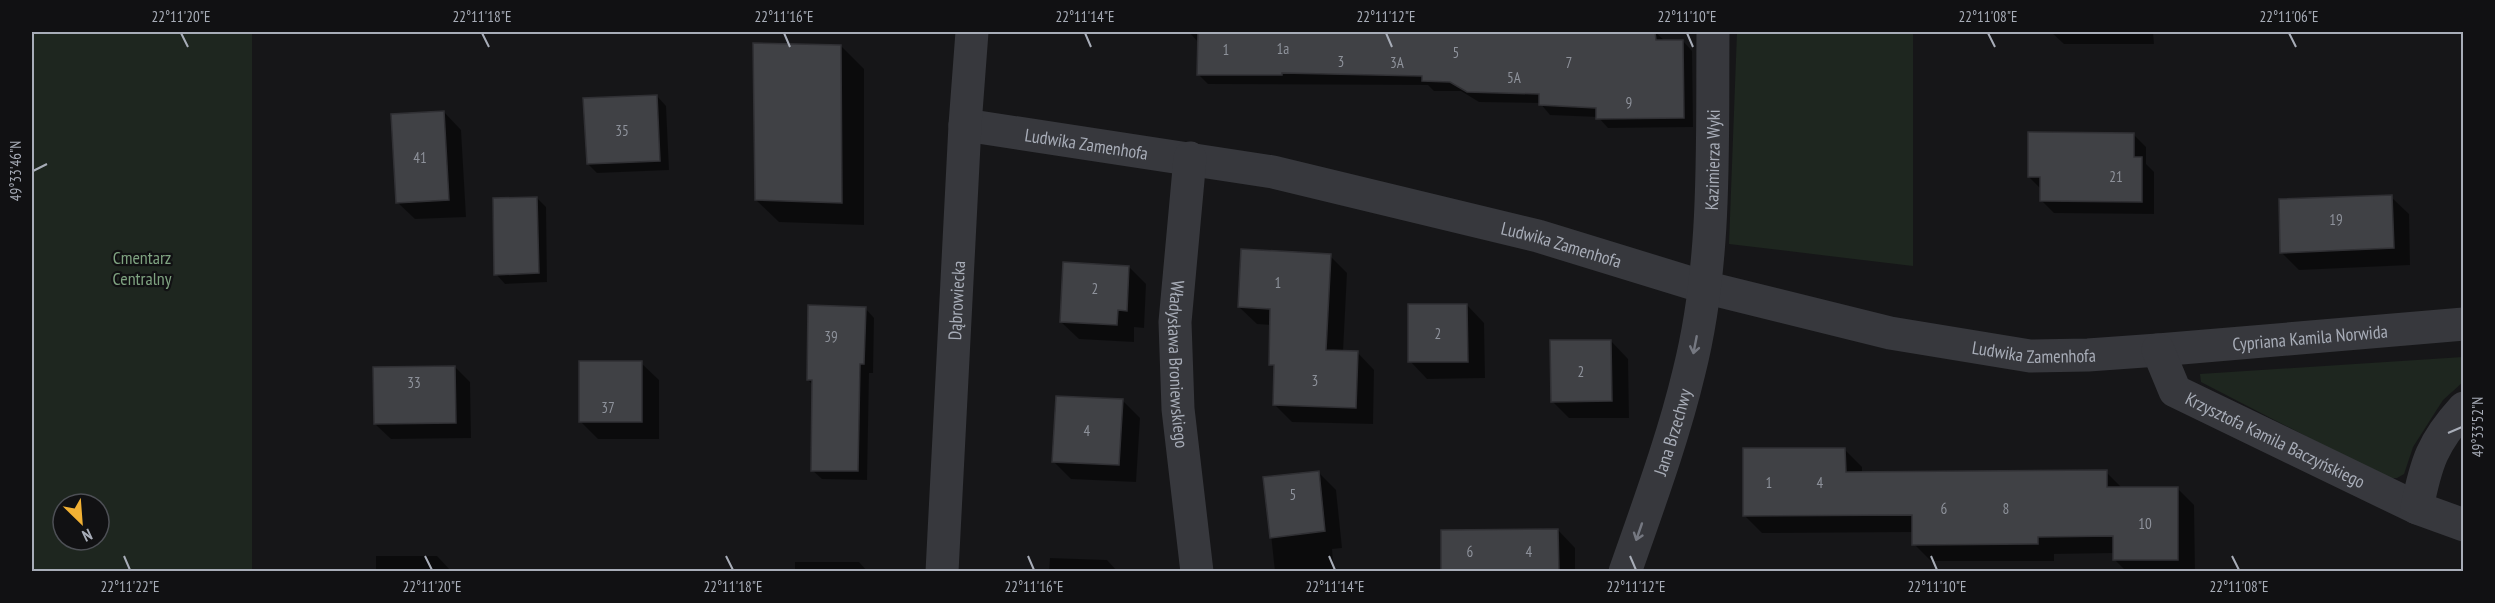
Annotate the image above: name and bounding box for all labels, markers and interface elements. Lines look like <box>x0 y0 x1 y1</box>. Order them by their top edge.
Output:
text: 22°11'20"E <box>151 7 211 26</box>
text: 22°11'18"E <box>452 7 512 26</box>
text: 22°11'16"E <box>754 7 814 26</box>
text: 22°11'14"E <box>1055 7 1115 26</box>
text: 22°11'12"E <box>1356 7 1416 26</box>
text: 22°11'10"E <box>1657 7 1717 26</box>
text: 22°11'08"E <box>1958 7 2018 26</box>
text: 22°11'06"E <box>2259 7 2319 26</box>
house number: 1a <box>1277 39 1289 58</box>
house number: 1 <box>1223 40 1229 59</box>
house number: 5 <box>1453 43 1459 62</box>
house number: 3 <box>1338 52 1344 71</box>
house number: 3A <box>1390 53 1405 72</box>
house number: 7 <box>1566 53 1572 72</box>
house number: 5A <box>1507 68 1522 87</box>
house number: 9 <box>1626 93 1632 112</box>
street label: Kazimierza Wyki <box>1699 109 1724 211</box>
house number: 35 <box>615 121 629 140</box>
street label: Ludwika Zamenhofa <box>1023 123 1150 164</box>
text: 49°33'46"N <box>6 141 25 201</box>
house number: 41 <box>413 148 427 167</box>
house number: 21 <box>2109 167 2123 186</box>
house number: 19 <box>2329 210 2343 229</box>
street label: Ludwika Zamenhofa <box>1499 216 1625 273</box>
park label: Cmentarz Centralny <box>112 246 172 290</box>
street label: Dąbrowiecka <box>942 260 970 341</box>
house number: 1 <box>1275 273 1281 292</box>
house number: 2 <box>1092 279 1098 298</box>
street label: Władysława Broniewskiego <box>1163 279 1194 450</box>
street label: Cypriana Kamila Norwida <box>2231 319 2388 355</box>
house number: 2 <box>1435 324 1441 343</box>
house number: 39 <box>824 327 838 346</box>
one-way arrow <box>1689 335 1700 354</box>
street label: Ludwika Zamenhofa <box>1970 335 2097 368</box>
house number: 2 <box>1578 362 1584 381</box>
house number: 3 <box>1312 371 1318 390</box>
house number: 33 <box>407 373 421 392</box>
street label: Jana Brzechwy <box>1648 386 1696 479</box>
street label: Krzysztofa Kamila Baczyńskiego <box>2182 386 2369 493</box>
text: 49°33'52"N <box>2468 397 2487 457</box>
house number: 37 <box>601 398 615 417</box>
house number: 4 <box>1084 421 1091 440</box>
house number: 1 <box>1766 473 1772 492</box>
house number: 4 <box>1817 473 1824 492</box>
house number: 5 <box>1290 485 1296 504</box>
north arrow <box>51 492 111 552</box>
house number: 6 <box>1941 499 1948 518</box>
house number: 8 <box>2003 499 2009 518</box>
house number: 10 <box>2138 514 2152 533</box>
one-way arrow <box>1633 522 1644 541</box>
text: N <box>79 525 95 546</box>
house number: 6 <box>1467 542 1474 561</box>
house number: 4 <box>1526 542 1533 561</box>
text: 22°11'22"E <box>100 577 160 596</box>
text: 22°11'20"E <box>402 577 462 596</box>
text: 22°11'18"E <box>703 577 763 596</box>
text: 22°11'16"E <box>1004 577 1064 596</box>
text: 22°11'14"E <box>1305 577 1365 596</box>
text: 22°11'12"E <box>1606 577 1666 596</box>
text: 22°11'10"E <box>1907 577 1967 596</box>
text: 22°11'08"E <box>2209 577 2269 596</box>

